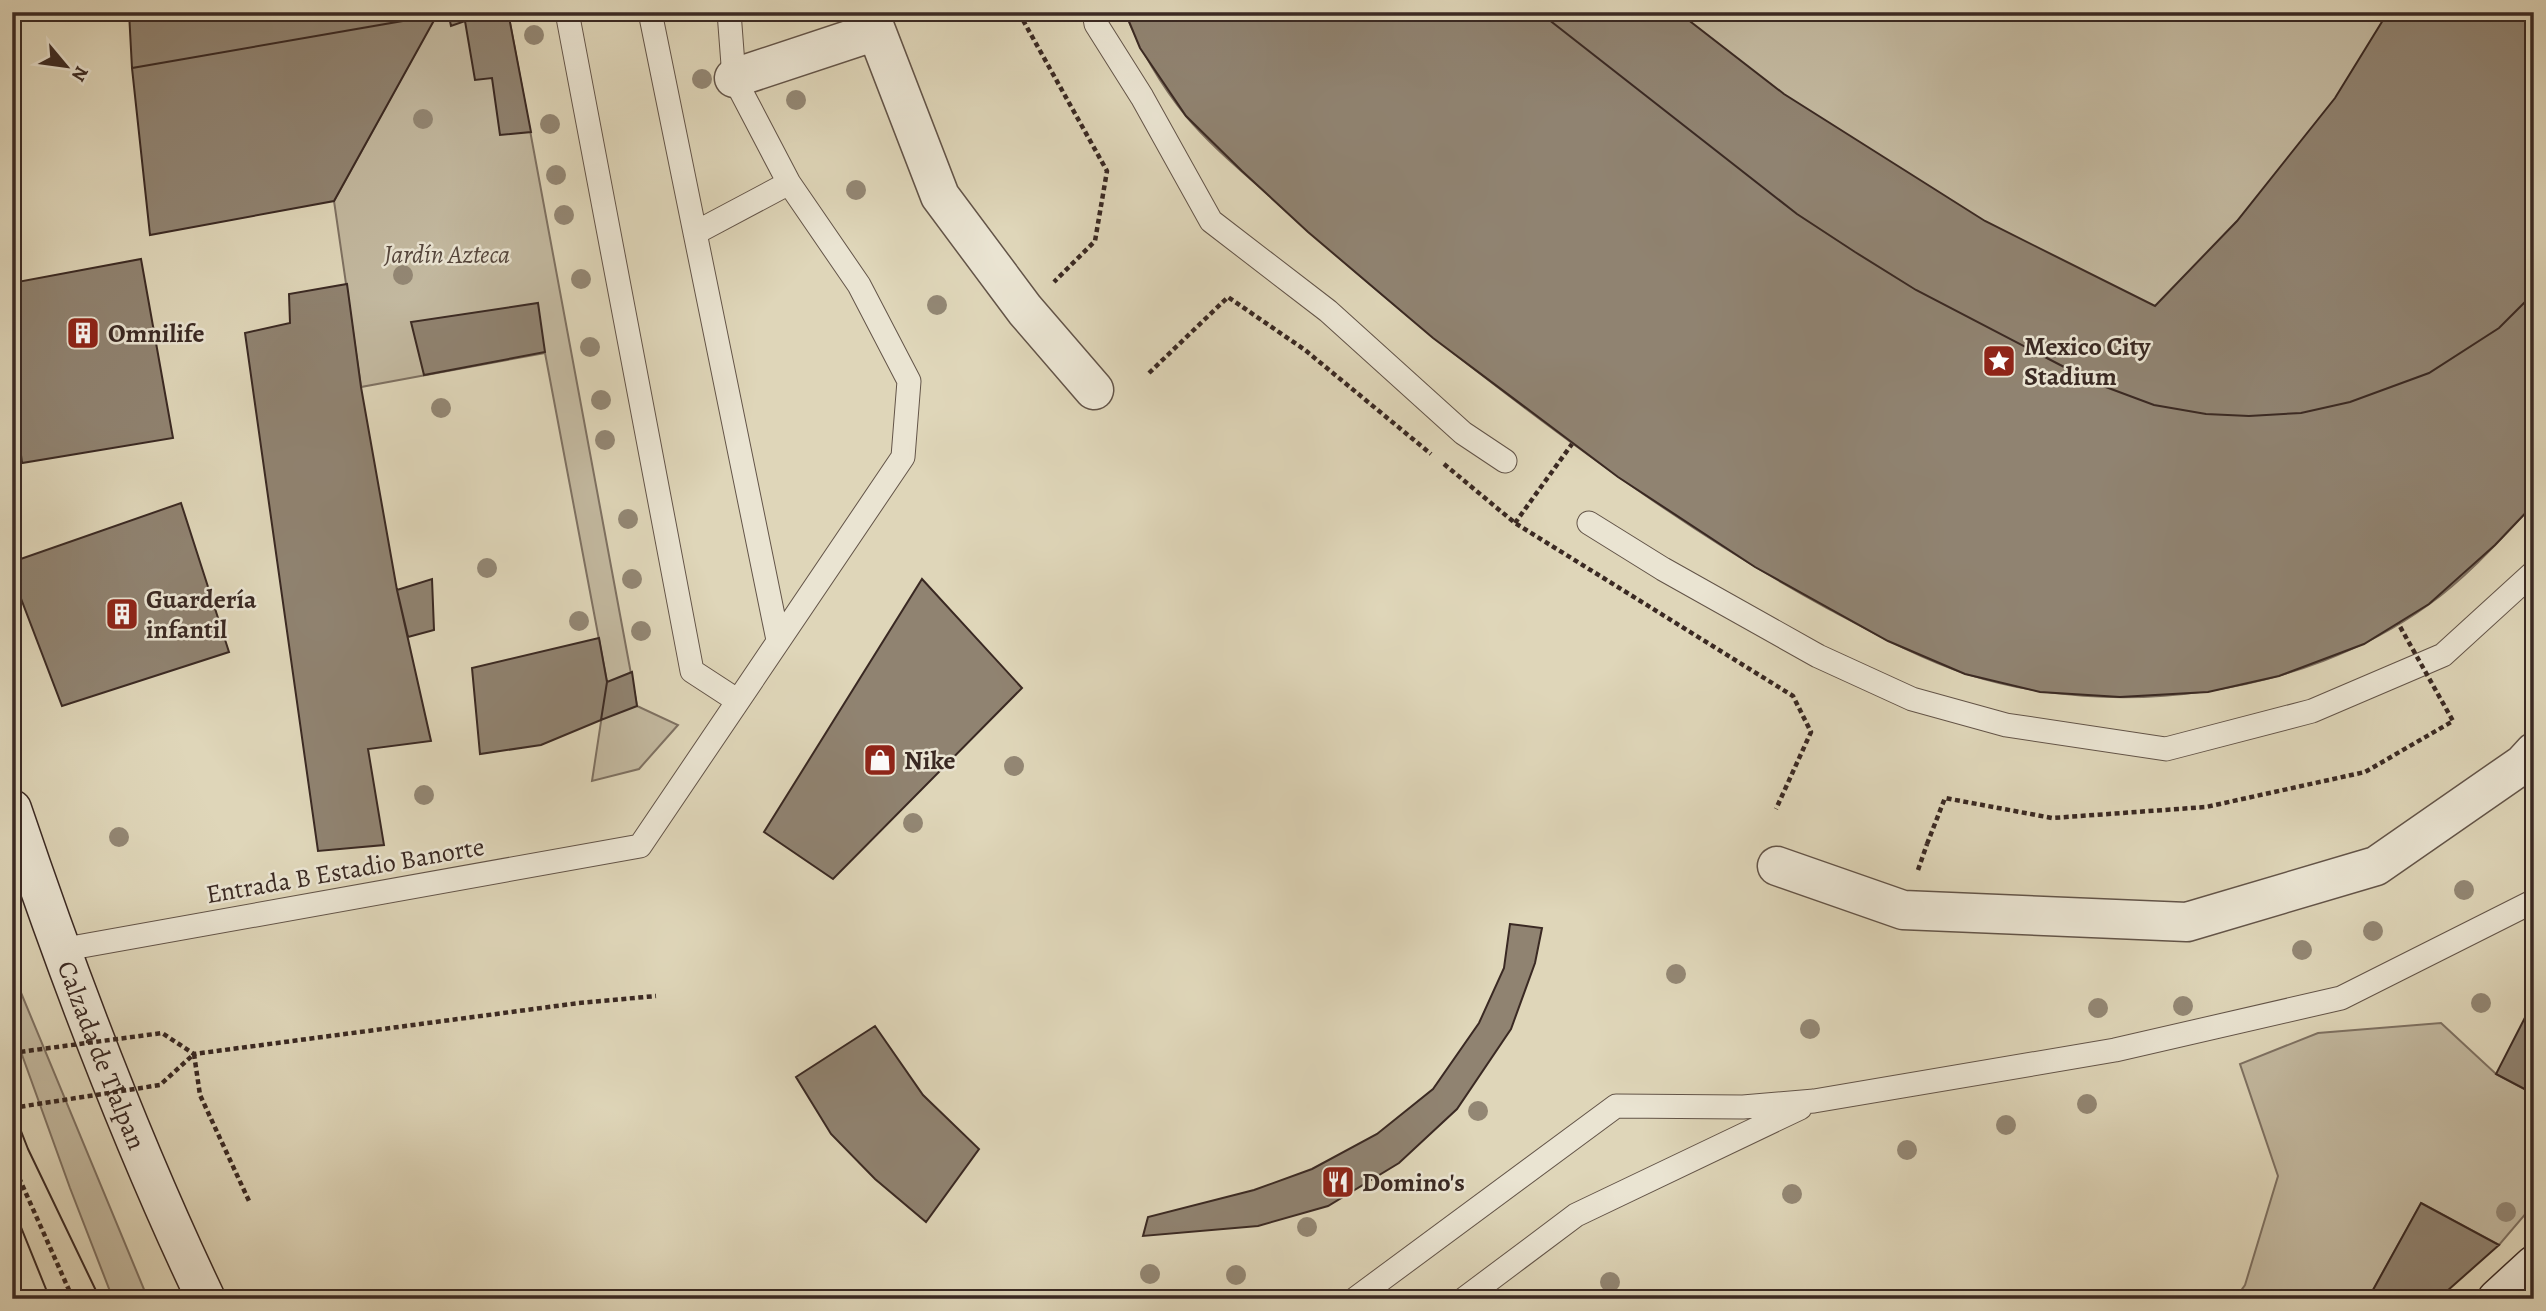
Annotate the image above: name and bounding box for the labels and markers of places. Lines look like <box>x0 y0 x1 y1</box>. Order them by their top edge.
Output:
building icon: Omnilife <box>64 314 102 352</box>
place label: Omnilife <box>108 316 204 351</box>
place label: Mexico City Stadium <box>2024 329 2151 394</box>
place icon: Mexico City Stadium <box>1980 342 2018 380</box>
place label: Guardería infantil <box>146 582 257 647</box>
building icon: Guardería infantil <box>103 595 141 633</box>
shop icon: Nike <box>861 741 899 779</box>
place label: Nike <box>904 743 955 778</box>
restaurant icon: Domino's <box>1319 1163 1357 1201</box>
place label: Domino's <box>1362 1165 1465 1200</box>

